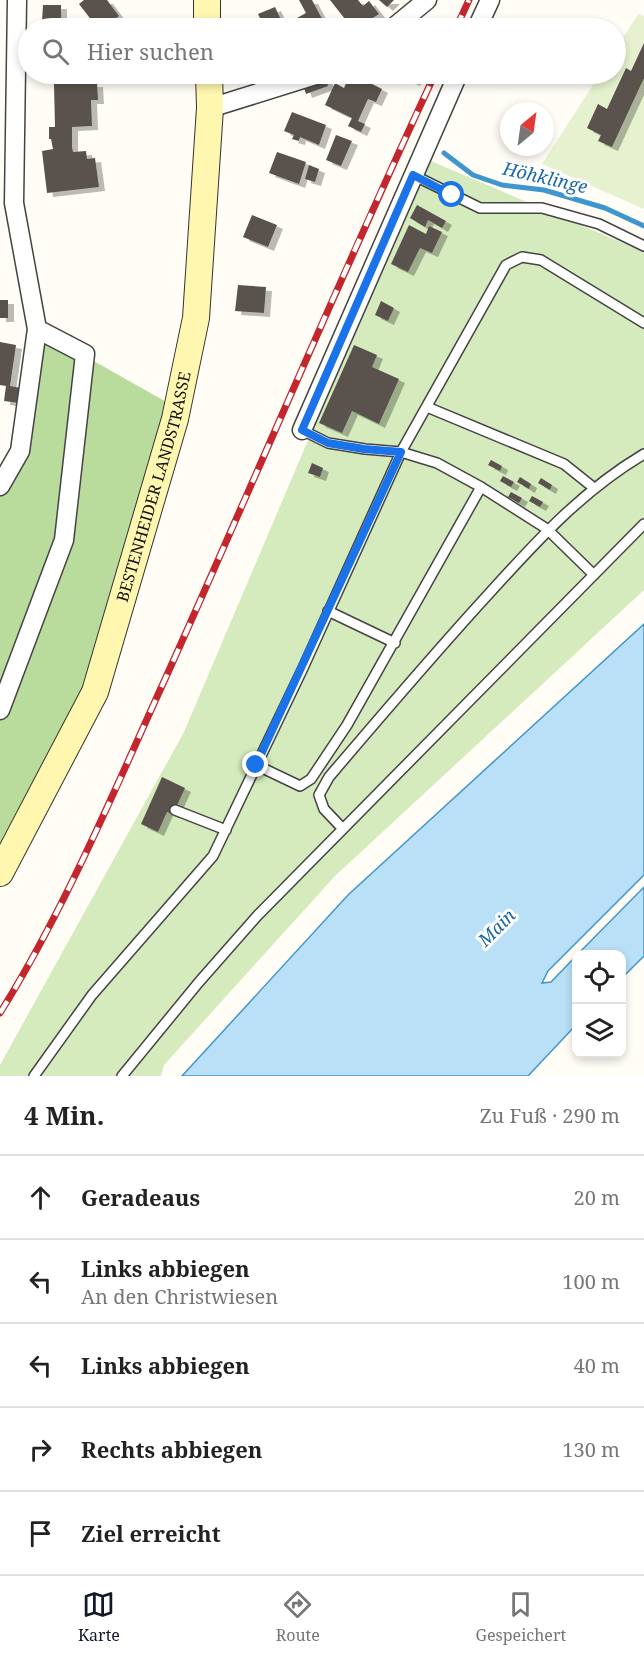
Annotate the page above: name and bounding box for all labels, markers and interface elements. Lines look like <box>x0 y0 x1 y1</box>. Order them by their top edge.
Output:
search box <box>18 18 626 84</box>
icon: search <box>39 35 72 68</box>
text: Hier suchen <box>87 36 214 66</box>
north arrow <box>500 102 554 156</box>
water label: Höhklinge <box>500 155 590 198</box>
route start <box>438 181 464 207</box>
street label: BESTENHEIDER LANDSTRASSE <box>111 370 196 604</box>
route end <box>242 751 268 777</box>
water label: Main <box>472 903 520 952</box>
map controls <box>572 950 626 1058</box>
button: locate <box>572 950 626 1004</box>
button: layers <box>572 1004 626 1058</box>
text: 4 Min. <box>24 1097 104 1133</box>
text: Zu Fuß · 290 m <box>480 1102 620 1129</box>
icon: ahead <box>24 1181 57 1214</box>
text: Geradeaus <box>81 1182 200 1212</box>
text: 20 m <box>574 1184 620 1211</box>
text: Links abbiegen <box>81 1253 250 1283</box>
icon: left <box>24 1265 57 1298</box>
text: 100 m <box>562 1268 620 1295</box>
text: An den Christwiesen <box>81 1283 278 1310</box>
icon: left <box>24 1349 57 1382</box>
text: Links abbiegen <box>81 1350 250 1380</box>
text: 40 m <box>574 1352 620 1379</box>
icon: right <box>24 1433 57 1466</box>
text: Rechts abbiegen <box>81 1434 262 1464</box>
text: 130 m <box>562 1436 620 1463</box>
icon: arrive <box>24 1517 57 1550</box>
text: Ziel erreicht <box>81 1518 221 1548</box>
tab: Karte <box>78 1588 120 1646</box>
tab: Route <box>276 1588 320 1646</box>
tab: Gespeichert <box>476 1588 566 1646</box>

